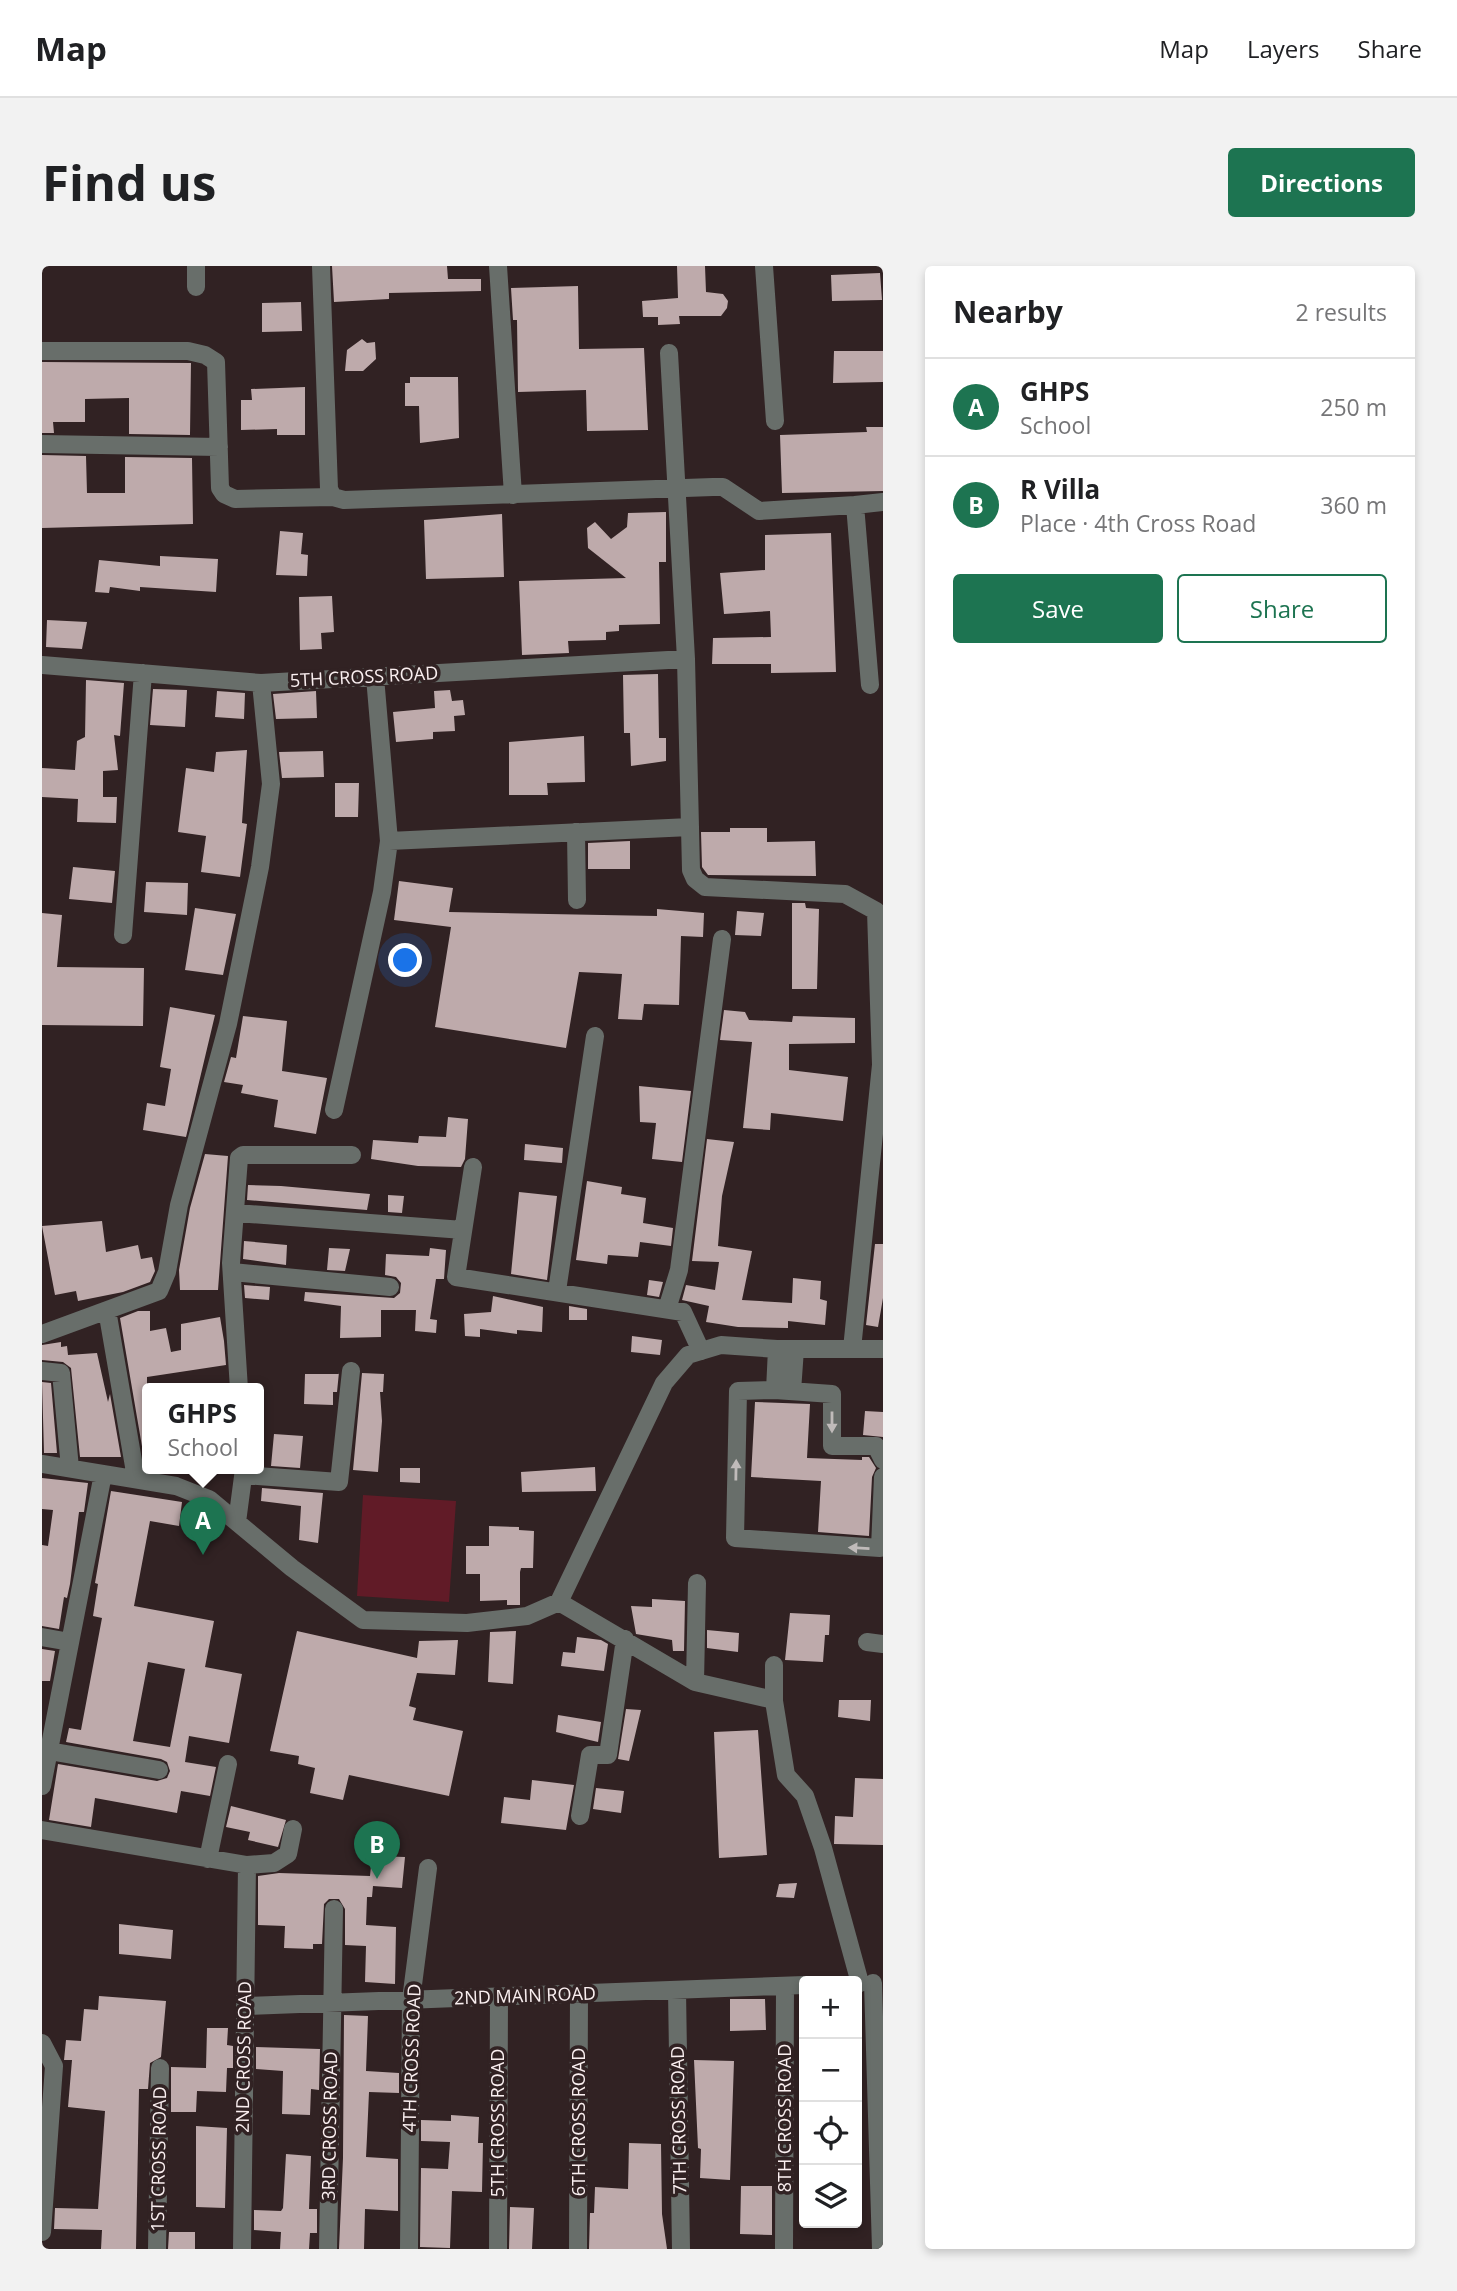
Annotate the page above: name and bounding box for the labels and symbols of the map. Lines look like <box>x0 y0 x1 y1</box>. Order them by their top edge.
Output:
street label: 5TH CROSS ROAD <box>289 660 439 692</box>
your location <box>388 943 422 977</box>
one-way arrow <box>826 1412 838 1434</box>
one-way arrow <box>730 1458 742 1480</box>
pin: A <box>180 1497 226 1555</box>
one-way arrow <box>847 1542 869 1553</box>
pin: B <box>354 1821 400 1879</box>
street label: 2ND CROSS ROAD <box>230 1981 256 2133</box>
street label: 2ND MAIN ROAD <box>454 1981 596 2009</box>
street label: 4TH CROSS ROAD <box>396 1983 426 2133</box>
street label: 8TH CROSS ROAD <box>772 2044 796 2192</box>
street label: 7TH CROSS ROAD <box>665 2046 691 2195</box>
street label: 6TH CROSS ROAD <box>566 2048 590 2196</box>
street label: 5TH CROSS ROAD <box>485 2049 509 2197</box>
street label: 3RD CROSS ROAD <box>316 2051 342 2201</box>
street label: 1ST CROSS ROAD <box>145 2086 171 2232</box>

